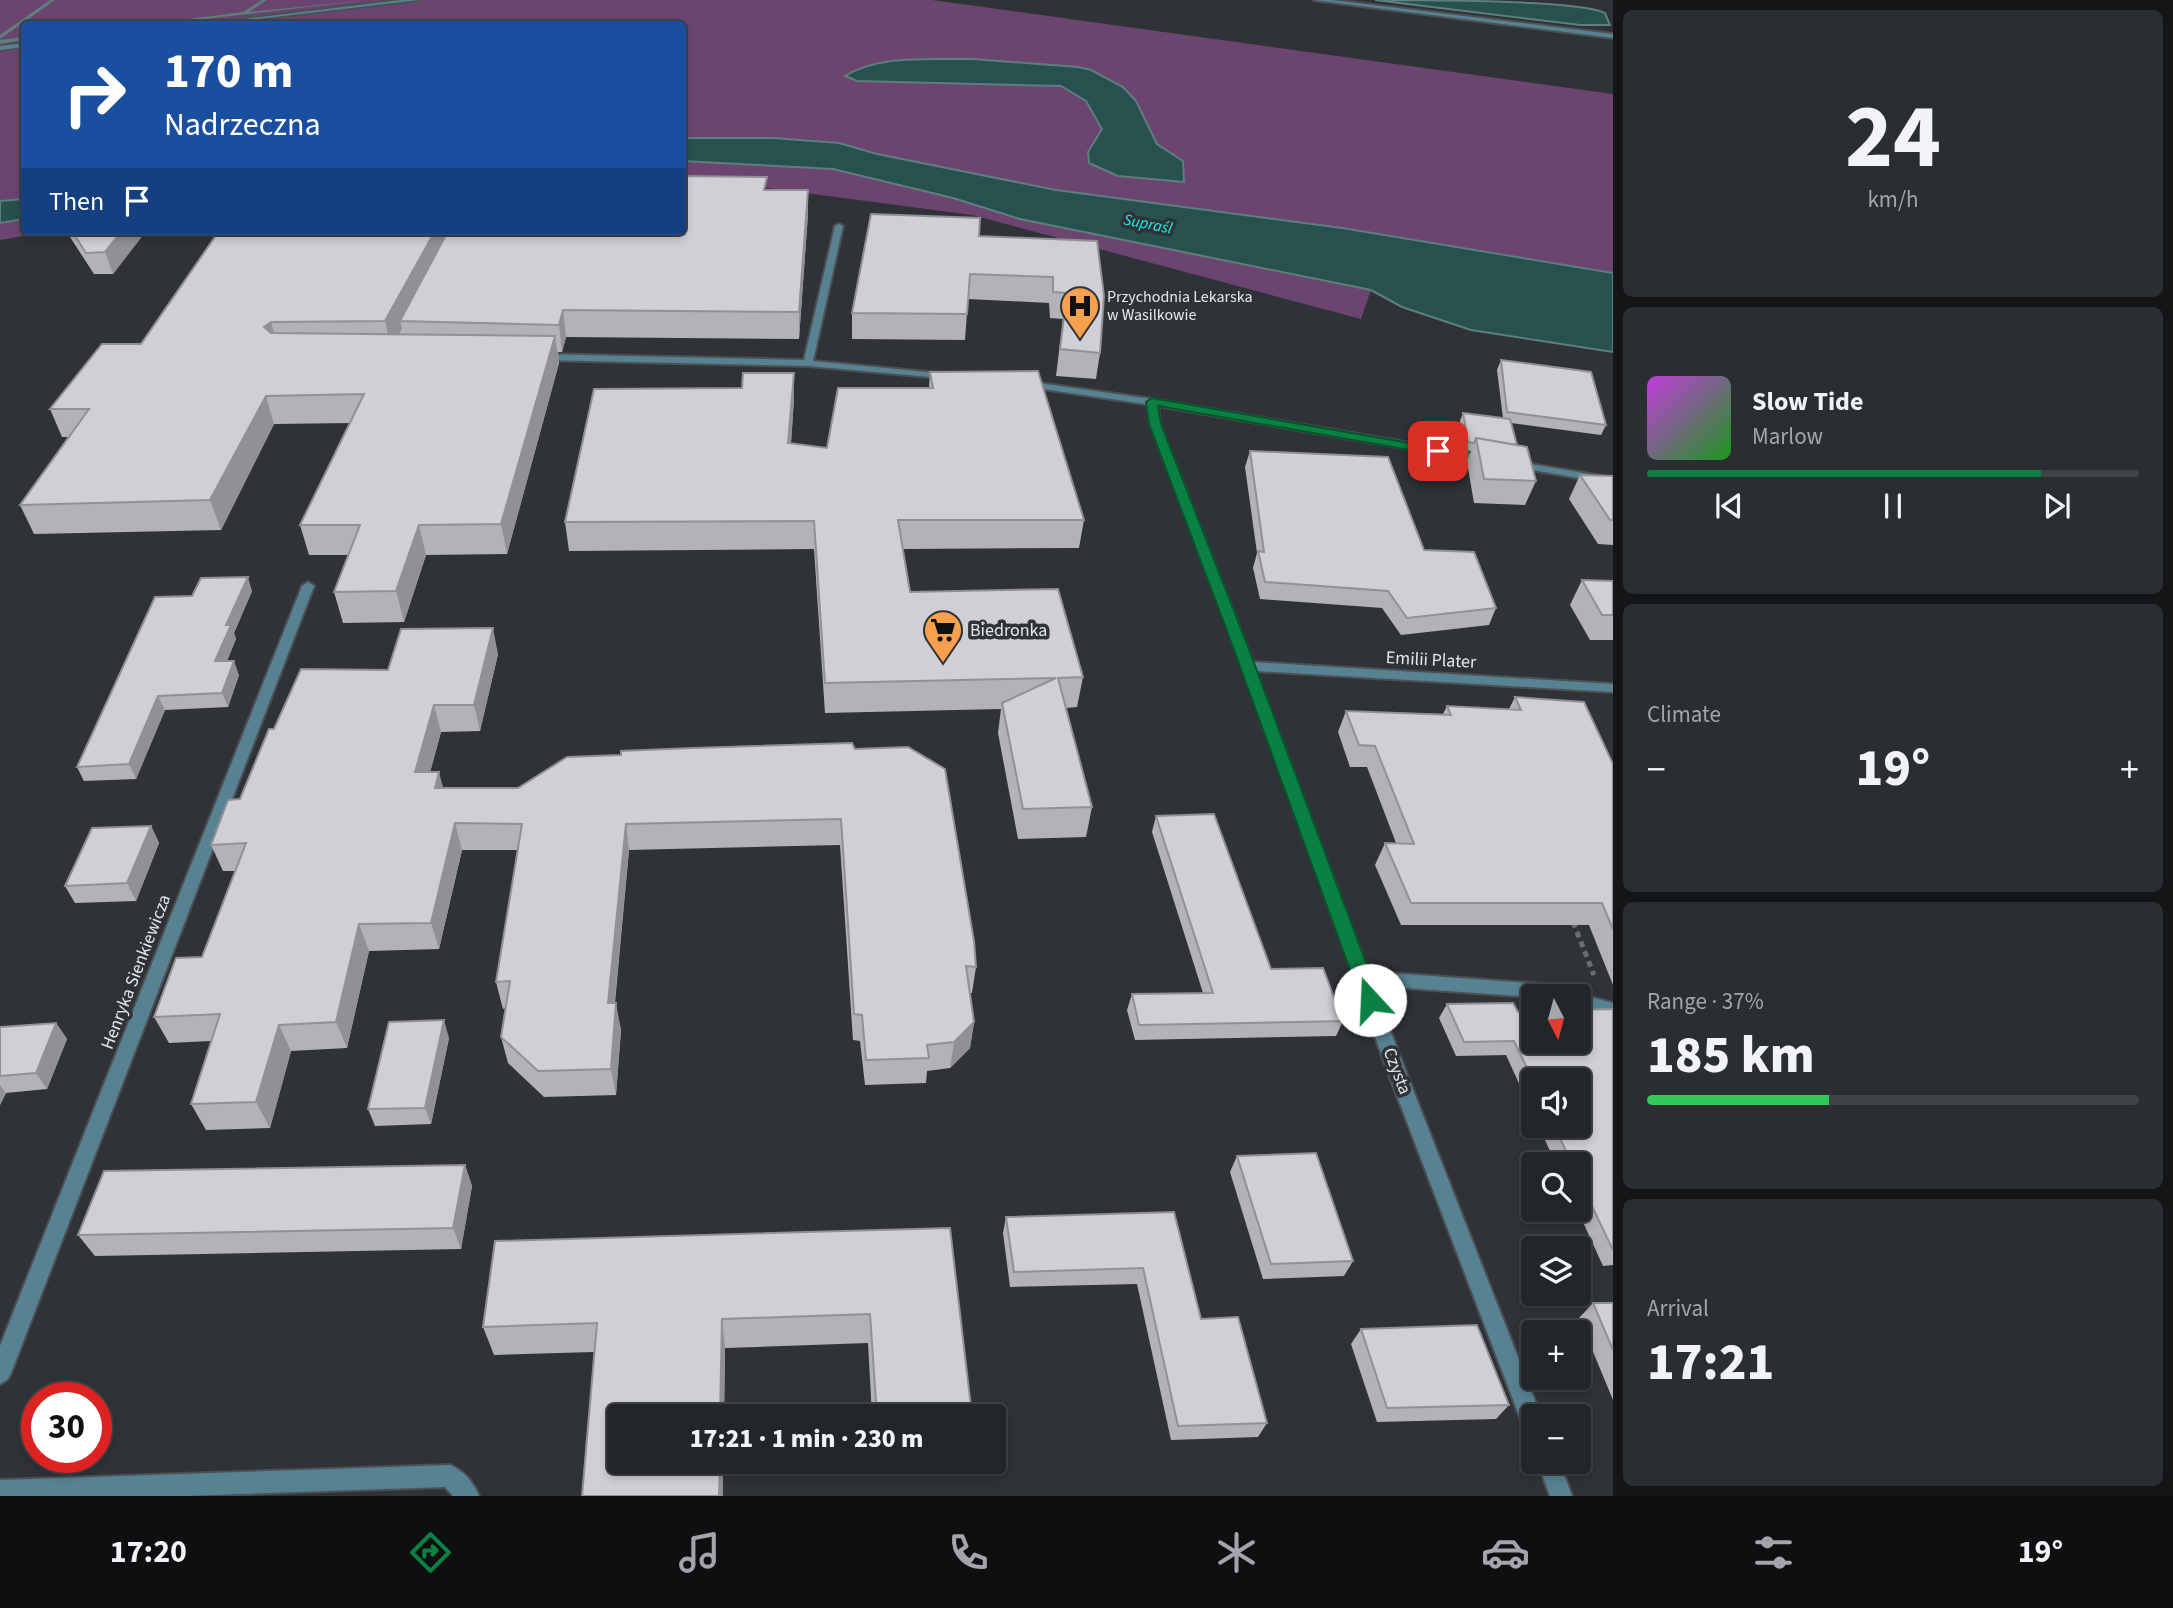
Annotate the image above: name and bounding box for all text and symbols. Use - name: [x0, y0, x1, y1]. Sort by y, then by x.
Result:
- text: 170 m: [164, 37, 293, 107]
- icon: right: [49, 49, 140, 140]
- text: 24: [1845, 73, 1941, 202]
- text: Nadrzeczna: [164, 102, 321, 148]
- icon: arrive: [118, 182, 156, 220]
- text: Then: [49, 183, 104, 220]
- text: km/h: [1867, 183, 1919, 216]
- water label: Supraśl: [1122, 208, 1174, 240]
- hospital icon: Przychodnia Lekarska w Wasilkowie: [1059, 285, 1101, 340]
- place label: Przychodnia Lekarska w Wasilkowie: [1107, 286, 1253, 326]
- text: Slow Tide: [1752, 383, 1863, 420]
- text: Marlow: [1752, 420, 1823, 453]
- pin: [1408, 421, 1468, 481]
- icon: arrive: [1419, 432, 1457, 470]
- icon: previous: [1710, 487, 1748, 525]
- icon: pause: [1874, 487, 1912, 525]
- icon: next: [2038, 487, 2076, 525]
- supermarket icon: Biedronka: [922, 609, 964, 664]
- place label: Biedronka: [970, 618, 1047, 643]
- street label: Emilii Plater: [1385, 645, 1478, 675]
- text: Climate: [1647, 698, 1721, 731]
- text: 19°: [1856, 732, 1930, 806]
- text: −: [1647, 743, 1666, 797]
- text: +: [2120, 743, 2139, 797]
- street label: Henryka Sienkiewicza: [95, 891, 177, 1053]
- position arrow: [1333, 963, 1407, 1037]
- north arrow: [1521, 984, 1591, 1054]
- map controls: [1521, 984, 1591, 1474]
- text: Range · 37%: [1647, 985, 1764, 1018]
- text: 185 km: [1647, 1019, 1815, 1093]
- street label: Czysta: [1377, 1044, 1417, 1098]
- button: sound: [1521, 1068, 1591, 1138]
- button: search: [1521, 1152, 1591, 1222]
- button: layers: [1521, 1236, 1591, 1306]
- text: Arrival: [1647, 1292, 1709, 1325]
- button: +: [1521, 1320, 1591, 1390]
- text: 17:21: [1647, 1326, 1774, 1400]
- speed limit sign: 30: [21, 1382, 112, 1473]
- button: −: [1521, 1404, 1591, 1474]
- text: 17:21 · 1 min · 230 m: [690, 1420, 923, 1457]
- icon: directions: [406, 1528, 455, 1577]
- icon: music: [675, 1528, 724, 1577]
- icon: phone: [944, 1528, 993, 1577]
- icon: climate: [1212, 1528, 1261, 1577]
- icon: car: [1481, 1528, 1530, 1577]
- icon: filters: [1749, 1528, 1798, 1577]
- text: 17:20: [110, 1529, 187, 1575]
- text: 19°: [2018, 1529, 2063, 1575]

